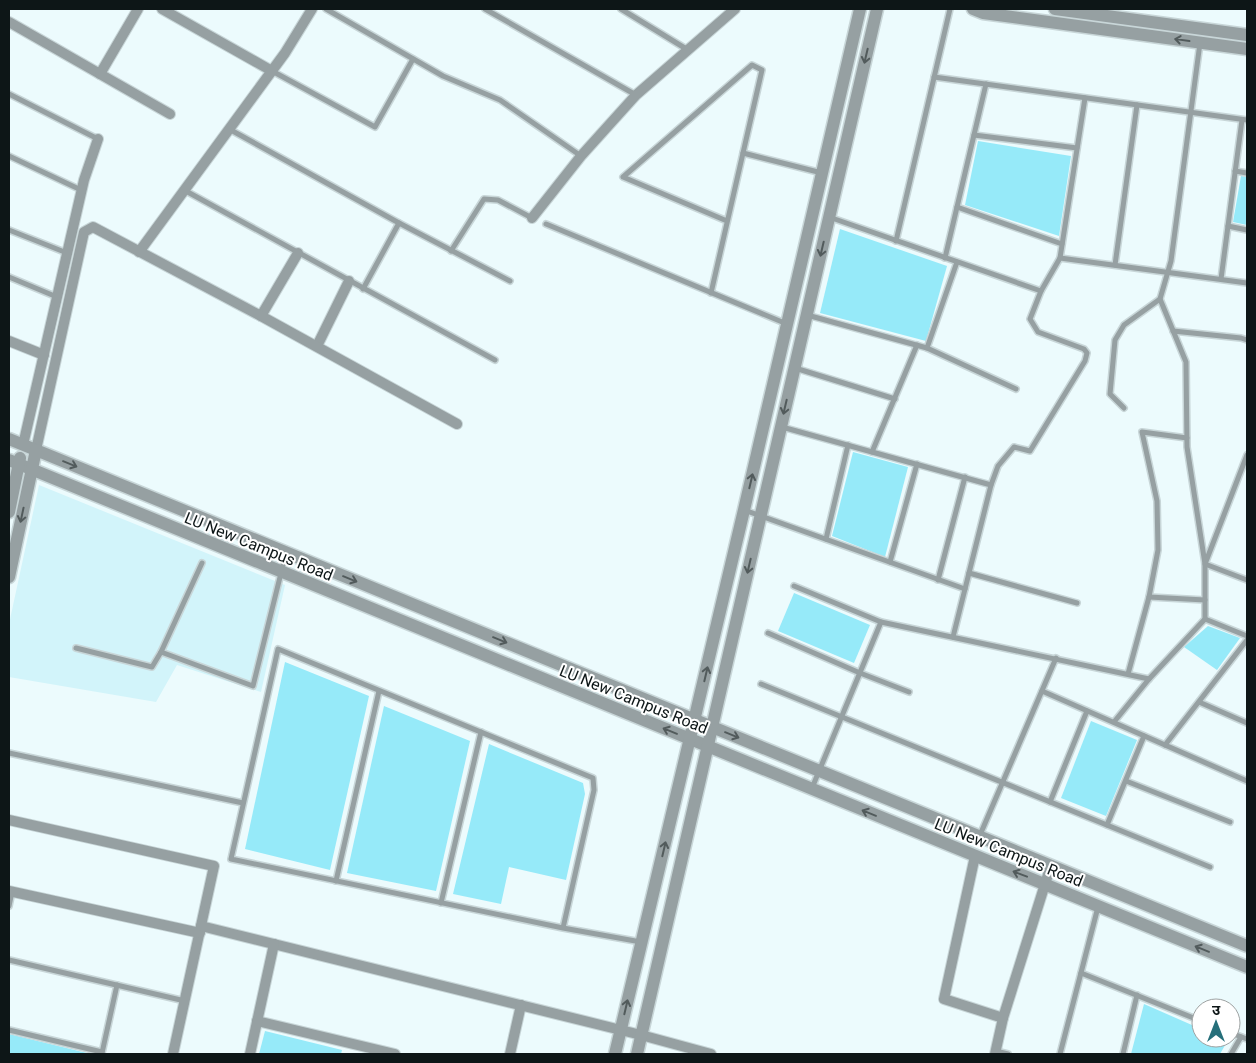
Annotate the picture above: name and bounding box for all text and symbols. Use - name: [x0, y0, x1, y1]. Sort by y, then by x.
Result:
- one-way arrow: [1174, 35, 1190, 45]
- one-way arrow: [861, 48, 870, 64]
- one-way arrow: [817, 240, 826, 256]
- one-way arrow: [780, 399, 790, 415]
- one-way arrow: [62, 460, 77, 469]
- one-way arrow: [747, 474, 756, 490]
- one-way arrow: [17, 506, 26, 522]
- street label: LU New Campus Road: [182, 508, 336, 585]
- one-way arrow: [744, 557, 753, 573]
- one-way arrow: [342, 574, 357, 584]
- one-way arrow: [492, 636, 507, 646]
- street label: LU New Campus Road: [557, 661, 711, 738]
- one-way arrow: [702, 666, 711, 682]
- one-way arrow: [663, 726, 678, 736]
- one-way arrow: [724, 731, 739, 740]
- one-way arrow: [862, 808, 877, 817]
- street label: LU New Campus Road: [932, 814, 1086, 891]
- one-way arrow: [660, 841, 669, 857]
- one-way arrow: [1012, 868, 1027, 877]
- one-way arrow: [1195, 944, 1210, 953]
- north arrow: [1191, 998, 1241, 1048]
- one-way arrow: [622, 999, 631, 1015]
- text: उ: [1212, 1002, 1221, 1018]

